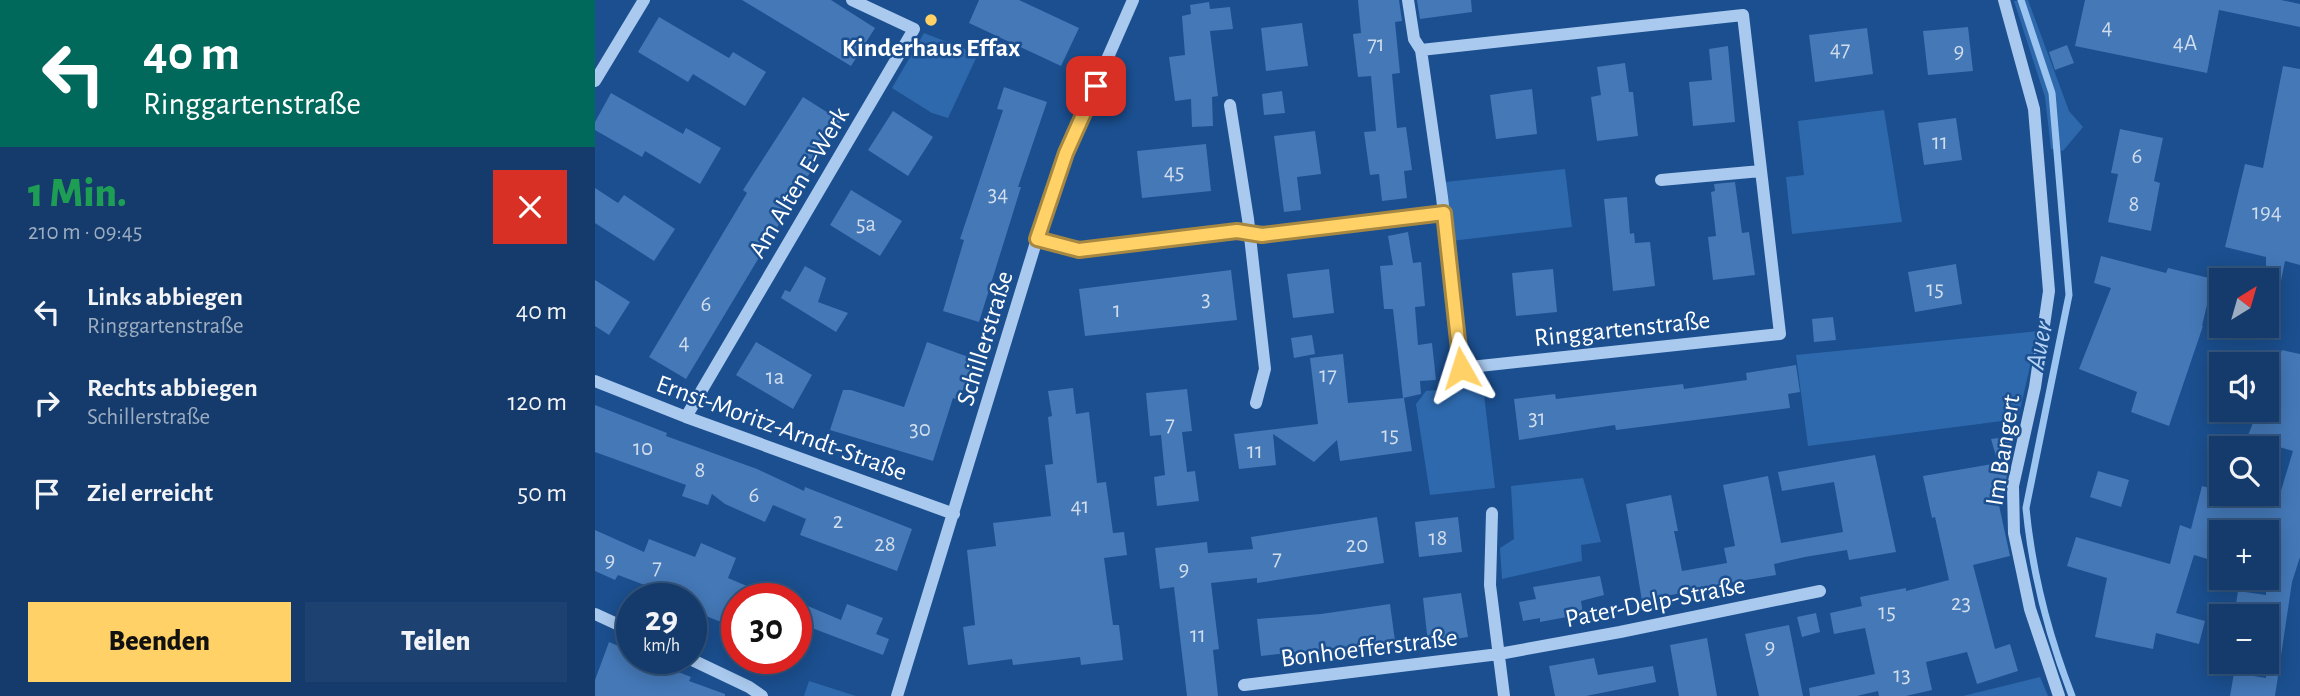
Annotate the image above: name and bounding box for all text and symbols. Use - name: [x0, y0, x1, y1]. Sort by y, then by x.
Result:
- marker: Kinderhaus Effax: [923, 12, 939, 28]
- house number: 4: [2101, 16, 2113, 39]
- icon: left: [28, 28, 119, 119]
- text: 40 m: [143, 30, 240, 79]
- house number: 4A: [2173, 32, 2197, 55]
- house number: 71: [1367, 33, 1385, 56]
- place label: Kinderhaus Effax: [842, 35, 1020, 61]
- house number: 47: [1830, 38, 1850, 61]
- house number: 9: [1954, 40, 1964, 63]
- pin: [1066, 56, 1126, 116]
- icon: arrive: [1077, 67, 1115, 105]
- text: Ringgartenstraße: [143, 88, 361, 120]
- street label: Am Alten E-Werk: [744, 102, 854, 262]
- house number: 11: [1932, 131, 1948, 154]
- house number: 6: [2132, 145, 2142, 168]
- house number: 45: [1164, 161, 1184, 184]
- button: close: [493, 170, 567, 244]
- text: 1 Min.: [28, 172, 127, 214]
- house number: 34: [988, 183, 1008, 206]
- house number: 8: [2129, 193, 2139, 216]
- house number: 194: [2252, 201, 2282, 224]
- house number: 5a: [856, 213, 876, 236]
- text: 210 m · 09:45: [28, 221, 142, 244]
- street label: Schillerstraße: [952, 268, 1018, 409]
- north arrow: [2209, 268, 2279, 338]
- map controls: [2209, 268, 2279, 674]
- house number: 15: [1926, 278, 1944, 301]
- text: Links abbiegen: [87, 284, 243, 310]
- house number: 3: [1201, 288, 1211, 311]
- icon: left: [28, 293, 66, 331]
- house number: 6: [701, 293, 711, 316]
- text: 40 m: [516, 298, 567, 324]
- house number: 1: [1113, 299, 1121, 322]
- street label: Ringgartenstraße: [1533, 307, 1712, 351]
- text: Ringgartenstraße: [87, 315, 244, 338]
- water label: Auer: [2021, 318, 2058, 372]
- house number: 4: [678, 331, 690, 354]
- position arrow: [1424, 331, 1498, 405]
- button: sound: [2209, 352, 2279, 422]
- house number: 17: [1319, 364, 1337, 387]
- house number: 1a: [766, 366, 784, 389]
- street label: Ernst-Moritz-Arndt-Straße: [653, 370, 911, 485]
- text: Rechts abbiegen: [87, 375, 258, 401]
- icon: right: [28, 384, 66, 422]
- text: 120 m: [507, 389, 567, 415]
- street label: Im Bangert: [1981, 393, 2025, 508]
- text: Schillerstraße: [87, 406, 210, 429]
- house number: 31: [1528, 407, 1546, 430]
- house number: 7: [1165, 413, 1175, 436]
- house number: 30: [909, 418, 931, 441]
- house number: 15: [1381, 424, 1399, 447]
- button: search: [2209, 436, 2279, 506]
- house number: 10: [633, 437, 653, 460]
- house number: 11: [1247, 440, 1263, 463]
- house number: 8: [695, 459, 705, 482]
- icon: arrive: [28, 475, 66, 513]
- text: Ziel erreicht: [87, 480, 213, 506]
- text: 50 m: [517, 480, 567, 506]
- house number: 6: [749, 484, 759, 507]
- house number: 41: [1071, 495, 1089, 518]
- house number: 2: [833, 510, 843, 533]
- button: +: [2209, 520, 2279, 590]
- house number: 18: [1429, 527, 1447, 550]
- house number: 28: [874, 533, 896, 556]
- house number: 20: [1346, 534, 1368, 557]
- house number: 7: [1272, 547, 1282, 570]
- house number: 9: [605, 549, 615, 572]
- house number: 7: [652, 556, 662, 579]
- house number: 9: [1179, 558, 1189, 581]
- street label: Pater-Delp-Straße: [1563, 572, 1747, 632]
- speed limit sign: 30: [721, 583, 812, 674]
- house number: 23: [1951, 592, 1971, 615]
- house number: 15: [1878, 601, 1896, 624]
- button: Beenden: [28, 602, 291, 682]
- button: Teilen: [305, 602, 567, 682]
- text: 29: [645, 602, 678, 637]
- button: −: [2209, 604, 2279, 674]
- house number: 11: [1190, 624, 1206, 647]
- street label: Bonhoefferstraße: [1279, 624, 1459, 672]
- house number: 9: [1765, 636, 1775, 659]
- text: km/h: [643, 637, 680, 655]
- house number: 13: [1893, 664, 1911, 687]

